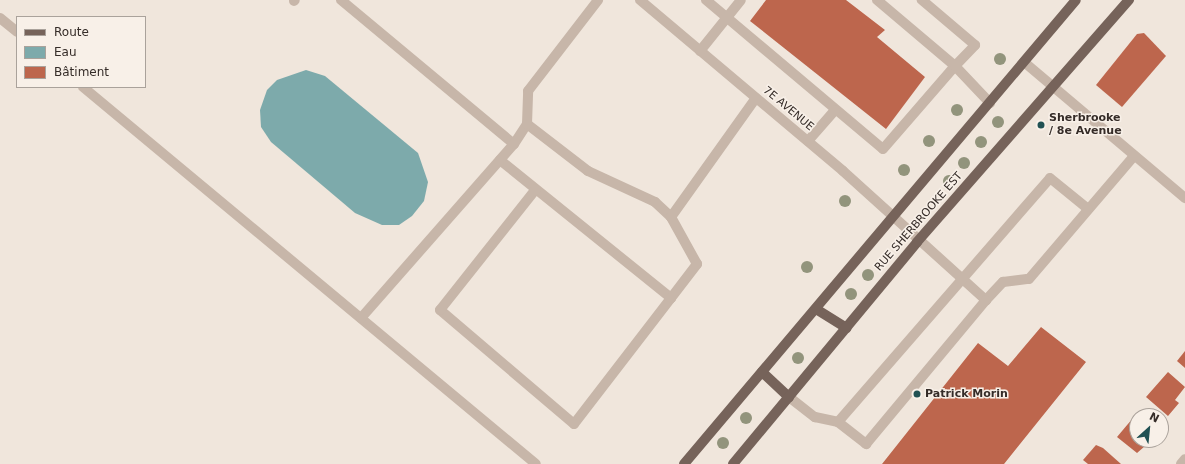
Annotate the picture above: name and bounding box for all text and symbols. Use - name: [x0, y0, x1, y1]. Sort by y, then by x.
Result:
- legend: [16, 16, 146, 88]
- text: Route: [54, 25, 89, 39]
- text: Eau: [54, 45, 77, 59]
- text: Bâtiment: [54, 65, 109, 79]
- street label: 7E AVENUE: [760, 84, 816, 134]
- place label: Sherbrooke / 8e Avenue: [1049, 112, 1122, 138]
- marker: Sherbrooke / 8e Avenue: [1036, 120, 1046, 130]
- street label: RUE SHERBROOKE EST: [872, 170, 966, 274]
- place label: Patrick Morin: [925, 387, 1008, 401]
- marker: Patrick Morin: [912, 389, 922, 399]
- north arrow: [1129, 408, 1169, 448]
- text: N: [1147, 410, 1161, 426]

